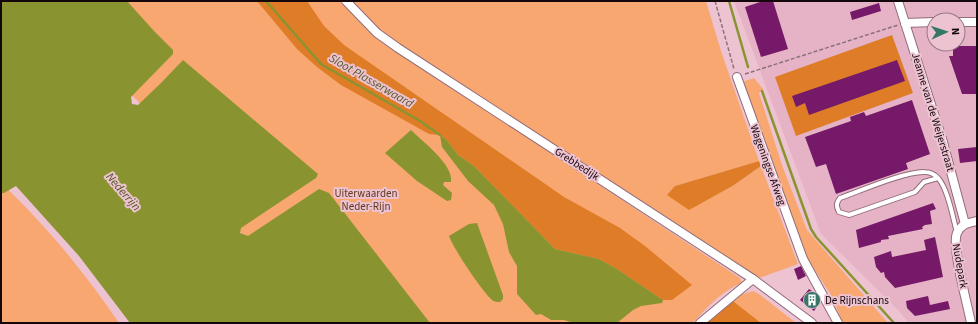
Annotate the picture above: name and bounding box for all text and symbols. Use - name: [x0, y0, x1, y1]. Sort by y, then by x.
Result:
- north arrow: [926, 12, 966, 52]
- text: N: [948, 27, 963, 36]
- water label: Sloot Plasserwaard: [326, 50, 417, 112]
- street label: Jeanne van de Weijerstraat: [908, 51, 958, 173]
- street label: Wageningse Afweg: [746, 122, 790, 208]
- street label: Grebbedijk: [552, 144, 603, 184]
- water label: Nederrijn: [102, 169, 144, 215]
- park label: Uiterwaarden Neder-Rijn: [334, 186, 398, 214]
- street label: Nudepark: [949, 242, 971, 290]
- building icon: De Rijnschans: [802, 290, 822, 310]
- place label: De Rijnschans: [825, 293, 889, 308]

